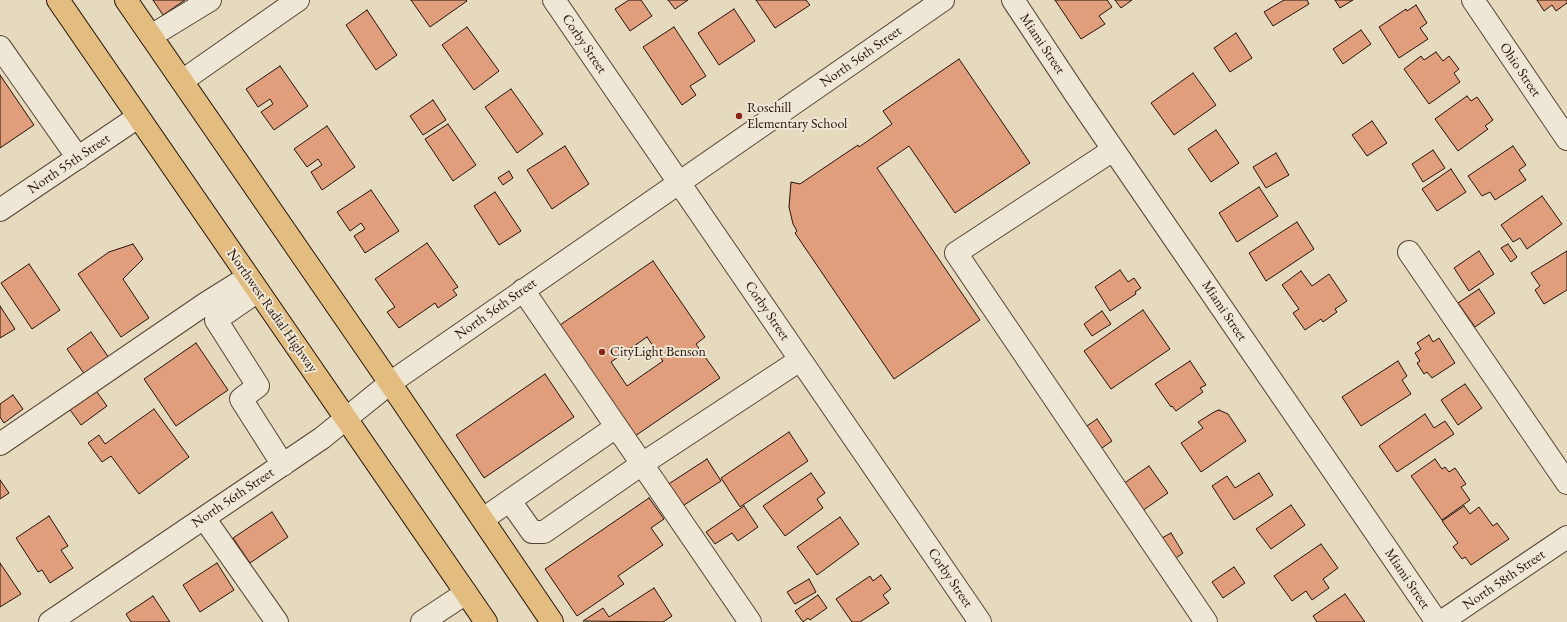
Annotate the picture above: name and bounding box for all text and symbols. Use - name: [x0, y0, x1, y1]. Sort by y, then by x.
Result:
- street label: Miami Street: [1016, 10, 1068, 78]
- street label: Corby Street: [558, 11, 610, 77]
- street label: North 56th Street: [817, 23, 905, 91]
- street label: Ohio Street: [1496, 40, 1544, 100]
- place label: Rosehill Elementary School: [747, 100, 847, 132]
- marker: Rosehill Elementary School: [734, 111, 744, 121]
- street label: North 55th Street: [25, 130, 113, 198]
- street label: Northwest Radial Highway: [223, 246, 321, 376]
- street label: North 56th Street: [452, 275, 540, 343]
- street label: Miami Street: [1198, 277, 1250, 345]
- street label: Corby Street: [741, 278, 793, 344]
- place label: CityLight Benson: [610, 344, 706, 360]
- marker: CityLight Benson: [597, 347, 607, 357]
- street label: North 56th Street: [189, 464, 277, 532]
- street label: Corby Street: [924, 545, 976, 611]
- street label: Miami Street: [1381, 545, 1433, 613]
- street label: North 58th Street: [1460, 546, 1548, 614]

